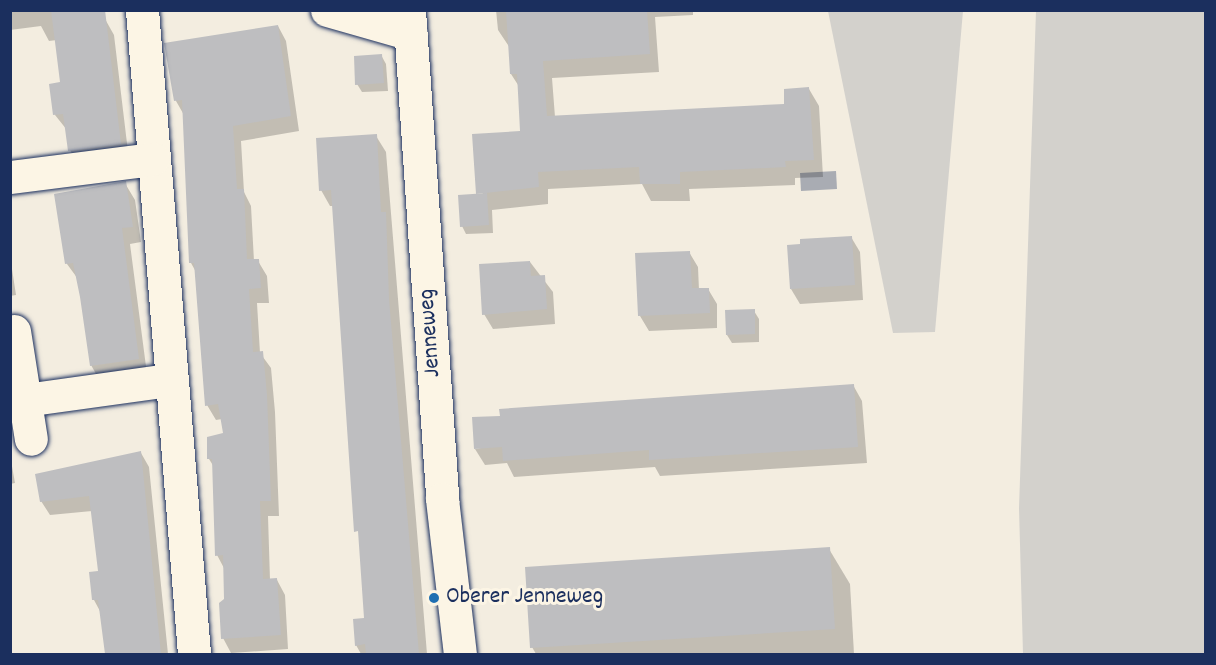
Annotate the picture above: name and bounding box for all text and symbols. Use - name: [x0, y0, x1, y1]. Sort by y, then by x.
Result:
- street label: Jenneweg: [414, 288, 448, 378]
- place label: Oberer Jenneweg: [446, 584, 603, 612]
- marker: Oberer Jenneweg: [427, 591, 441, 605]

